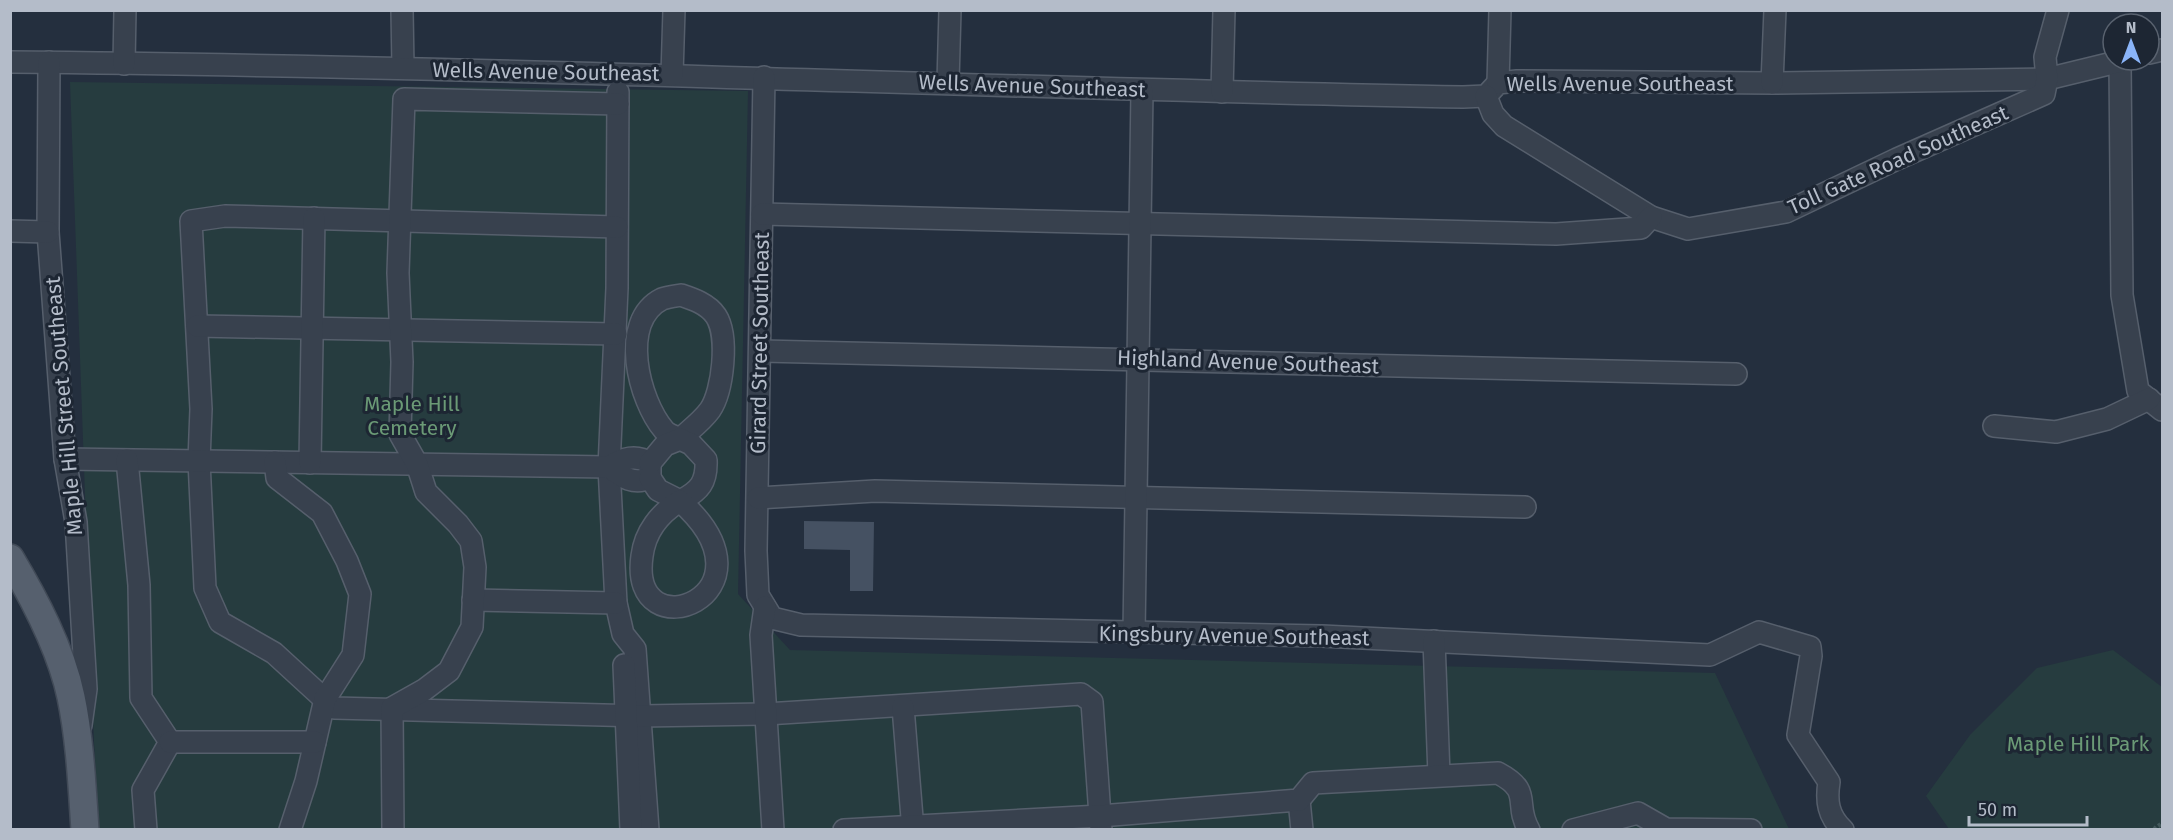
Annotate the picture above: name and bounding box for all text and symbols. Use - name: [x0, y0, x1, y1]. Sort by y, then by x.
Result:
- north arrow: [2101, 12, 2161, 72]
- text: N: [2126, 18, 2136, 37]
- street label: Wells Avenue Southeast: [432, 57, 660, 87]
- street label: Wells Avenue Southeast: [918, 69, 1146, 103]
- street label: Wells Avenue Southeast: [1506, 71, 1734, 97]
- street label: Toll Gate Road Southeast: [1784, 99, 2013, 220]
- street label: Girard Street Southeast: [745, 231, 775, 454]
- street label: Maple Hill Street Southeast: [40, 275, 88, 536]
- street label: Highland Avenue Southeast: [1117, 344, 1380, 380]
- park label: Maple Hill Cemetery: [364, 391, 460, 441]
- street label: Kingsbury Avenue Southeast: [1098, 621, 1370, 651]
- park label: Maple Hill Park: [2007, 731, 2150, 757]
- scale bar: [1969, 789, 2088, 827]
- text: 50 m: [1978, 799, 2017, 821]

